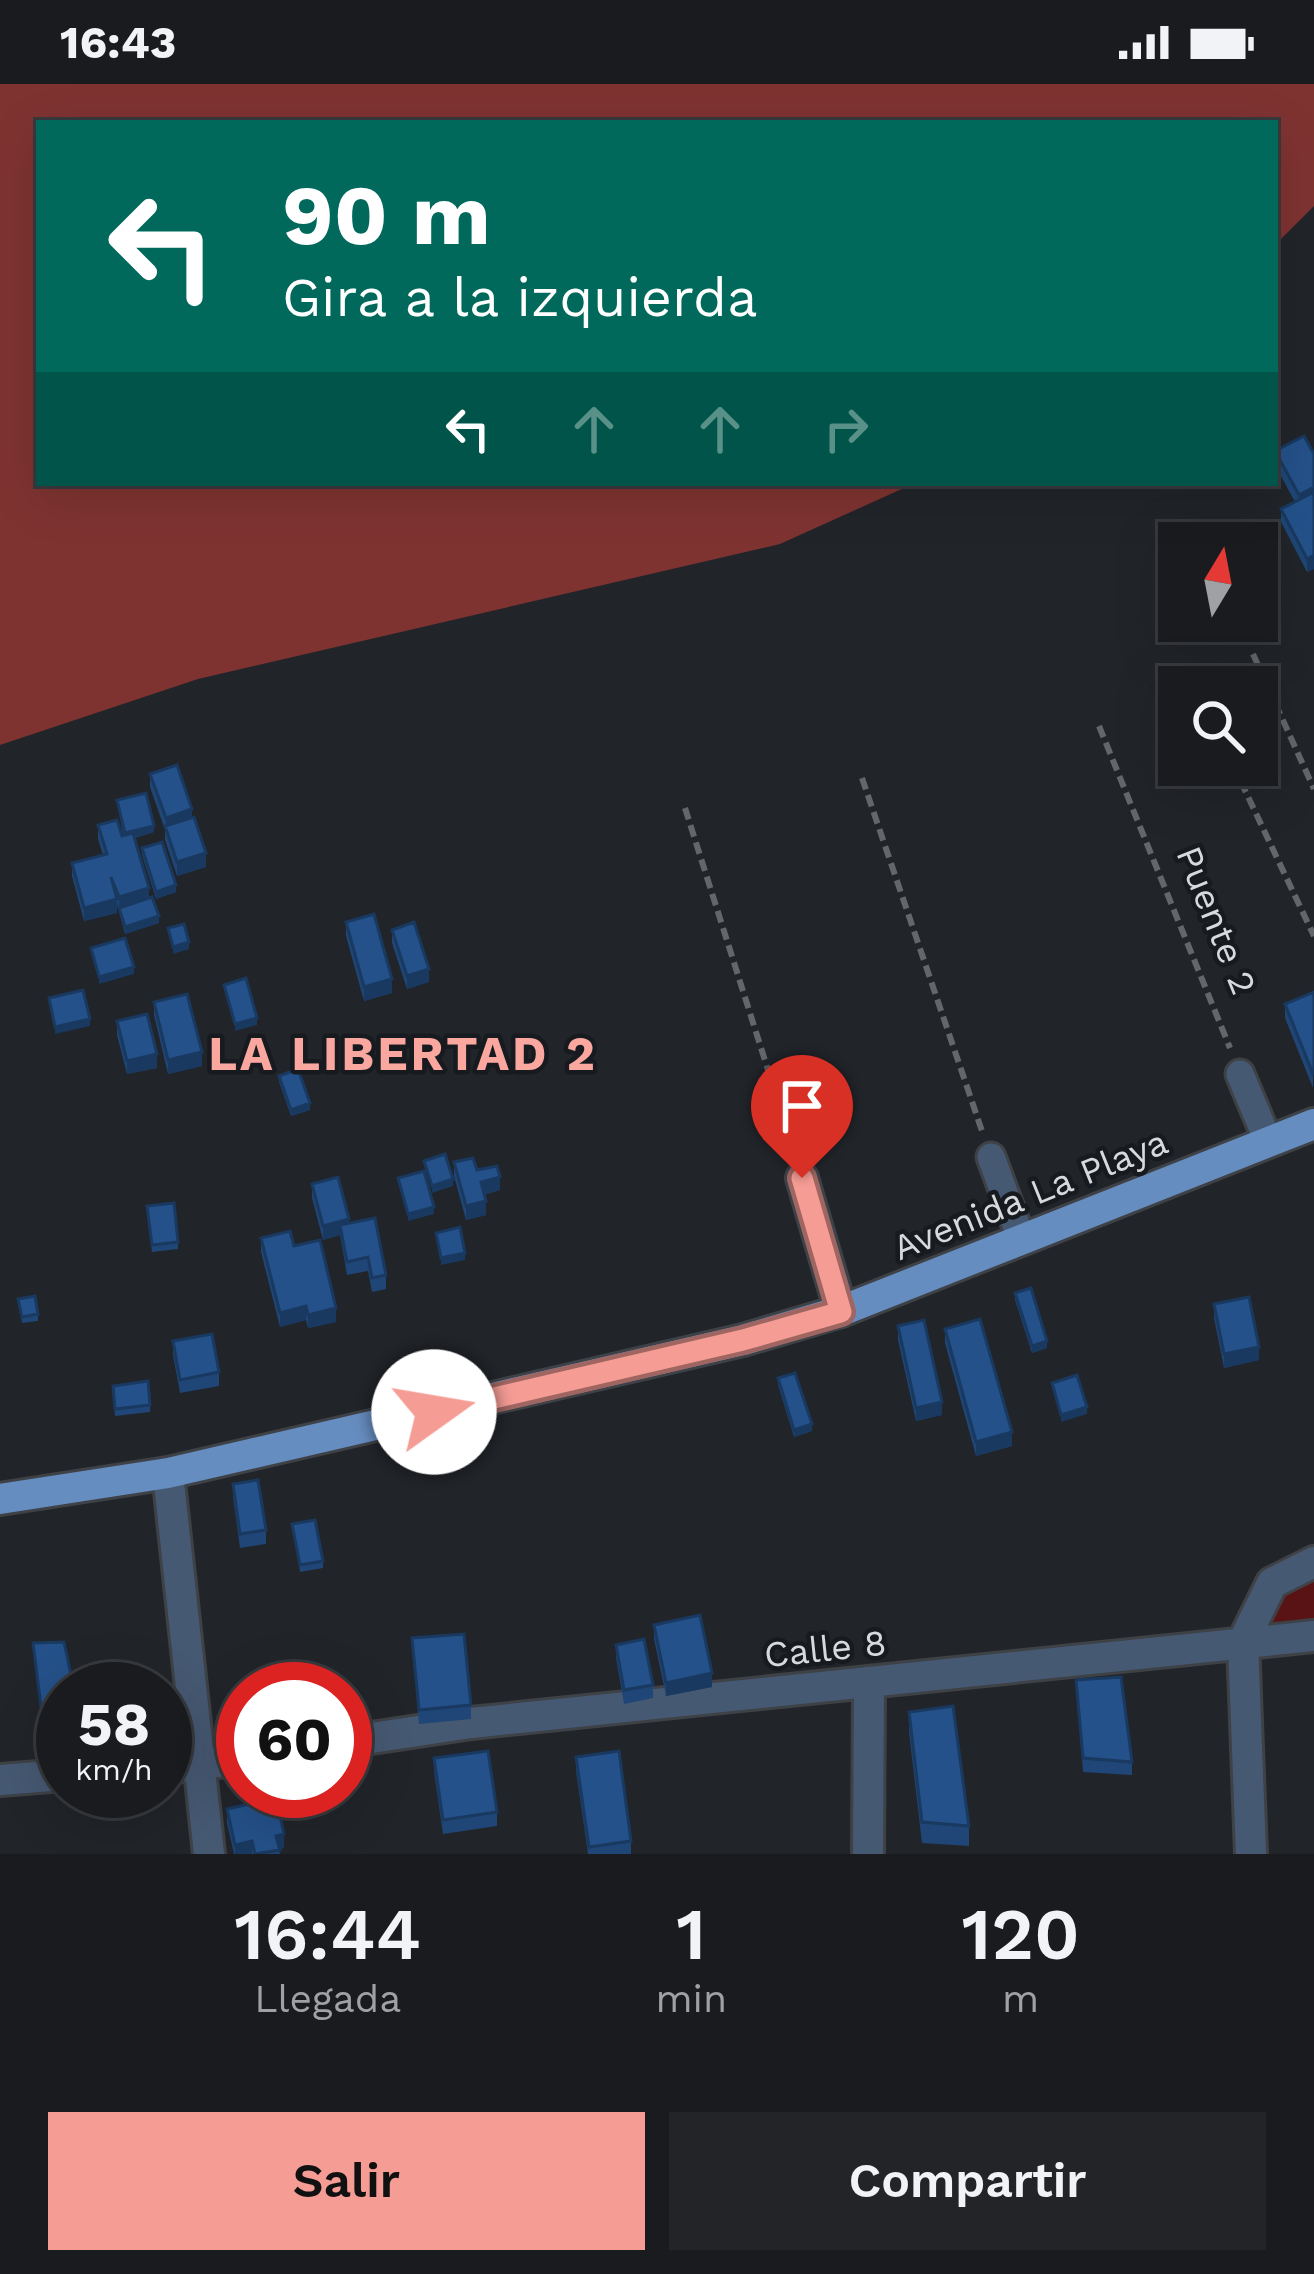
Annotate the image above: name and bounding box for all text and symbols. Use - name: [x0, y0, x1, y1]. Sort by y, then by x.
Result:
- text: 16:43: [60, 16, 176, 69]
- text: 90 m: [282, 166, 491, 264]
- icon: left: [84, 168, 240, 324]
- text: Gira a la izquierda: [282, 266, 758, 329]
- icon: left: [435, 396, 501, 462]
- icon: ahead: [561, 396, 627, 462]
- icon: ahead: [687, 396, 753, 462]
- icon: right: [813, 396, 879, 462]
- north arrow: [1158, 522, 1278, 642]
- map controls: [1158, 522, 1278, 786]
- button: search: [1158, 666, 1278, 786]
- street label: Puente 2: [1167, 840, 1265, 1001]
- district label: LA LIBERTAD 2: [208, 1025, 598, 1082]
- pin: [751, 1055, 853, 1178]
- icon: arrive: [769, 1073, 835, 1139]
- street label: Avenida La Playa: [887, 1121, 1174, 1269]
- position arrow: [371, 1349, 497, 1475]
- street label: Calle 8: [762, 1622, 888, 1676]
- speed limit sign: 60: [216, 1662, 372, 1818]
- text: 58: [78, 1689, 150, 1760]
- text: km/h: [75, 1752, 153, 1787]
- text: 16:44: [234, 1892, 421, 1976]
- text: 1: [676, 1892, 706, 1976]
- text: 120: [961, 1892, 1080, 1976]
- text: Llegada: [254, 1976, 401, 2021]
- text: min: [655, 1976, 727, 2021]
- text: m: [1002, 1976, 1039, 2021]
- button: Salir: [48, 2112, 645, 2250]
- button: Compartir: [669, 2112, 1266, 2250]

